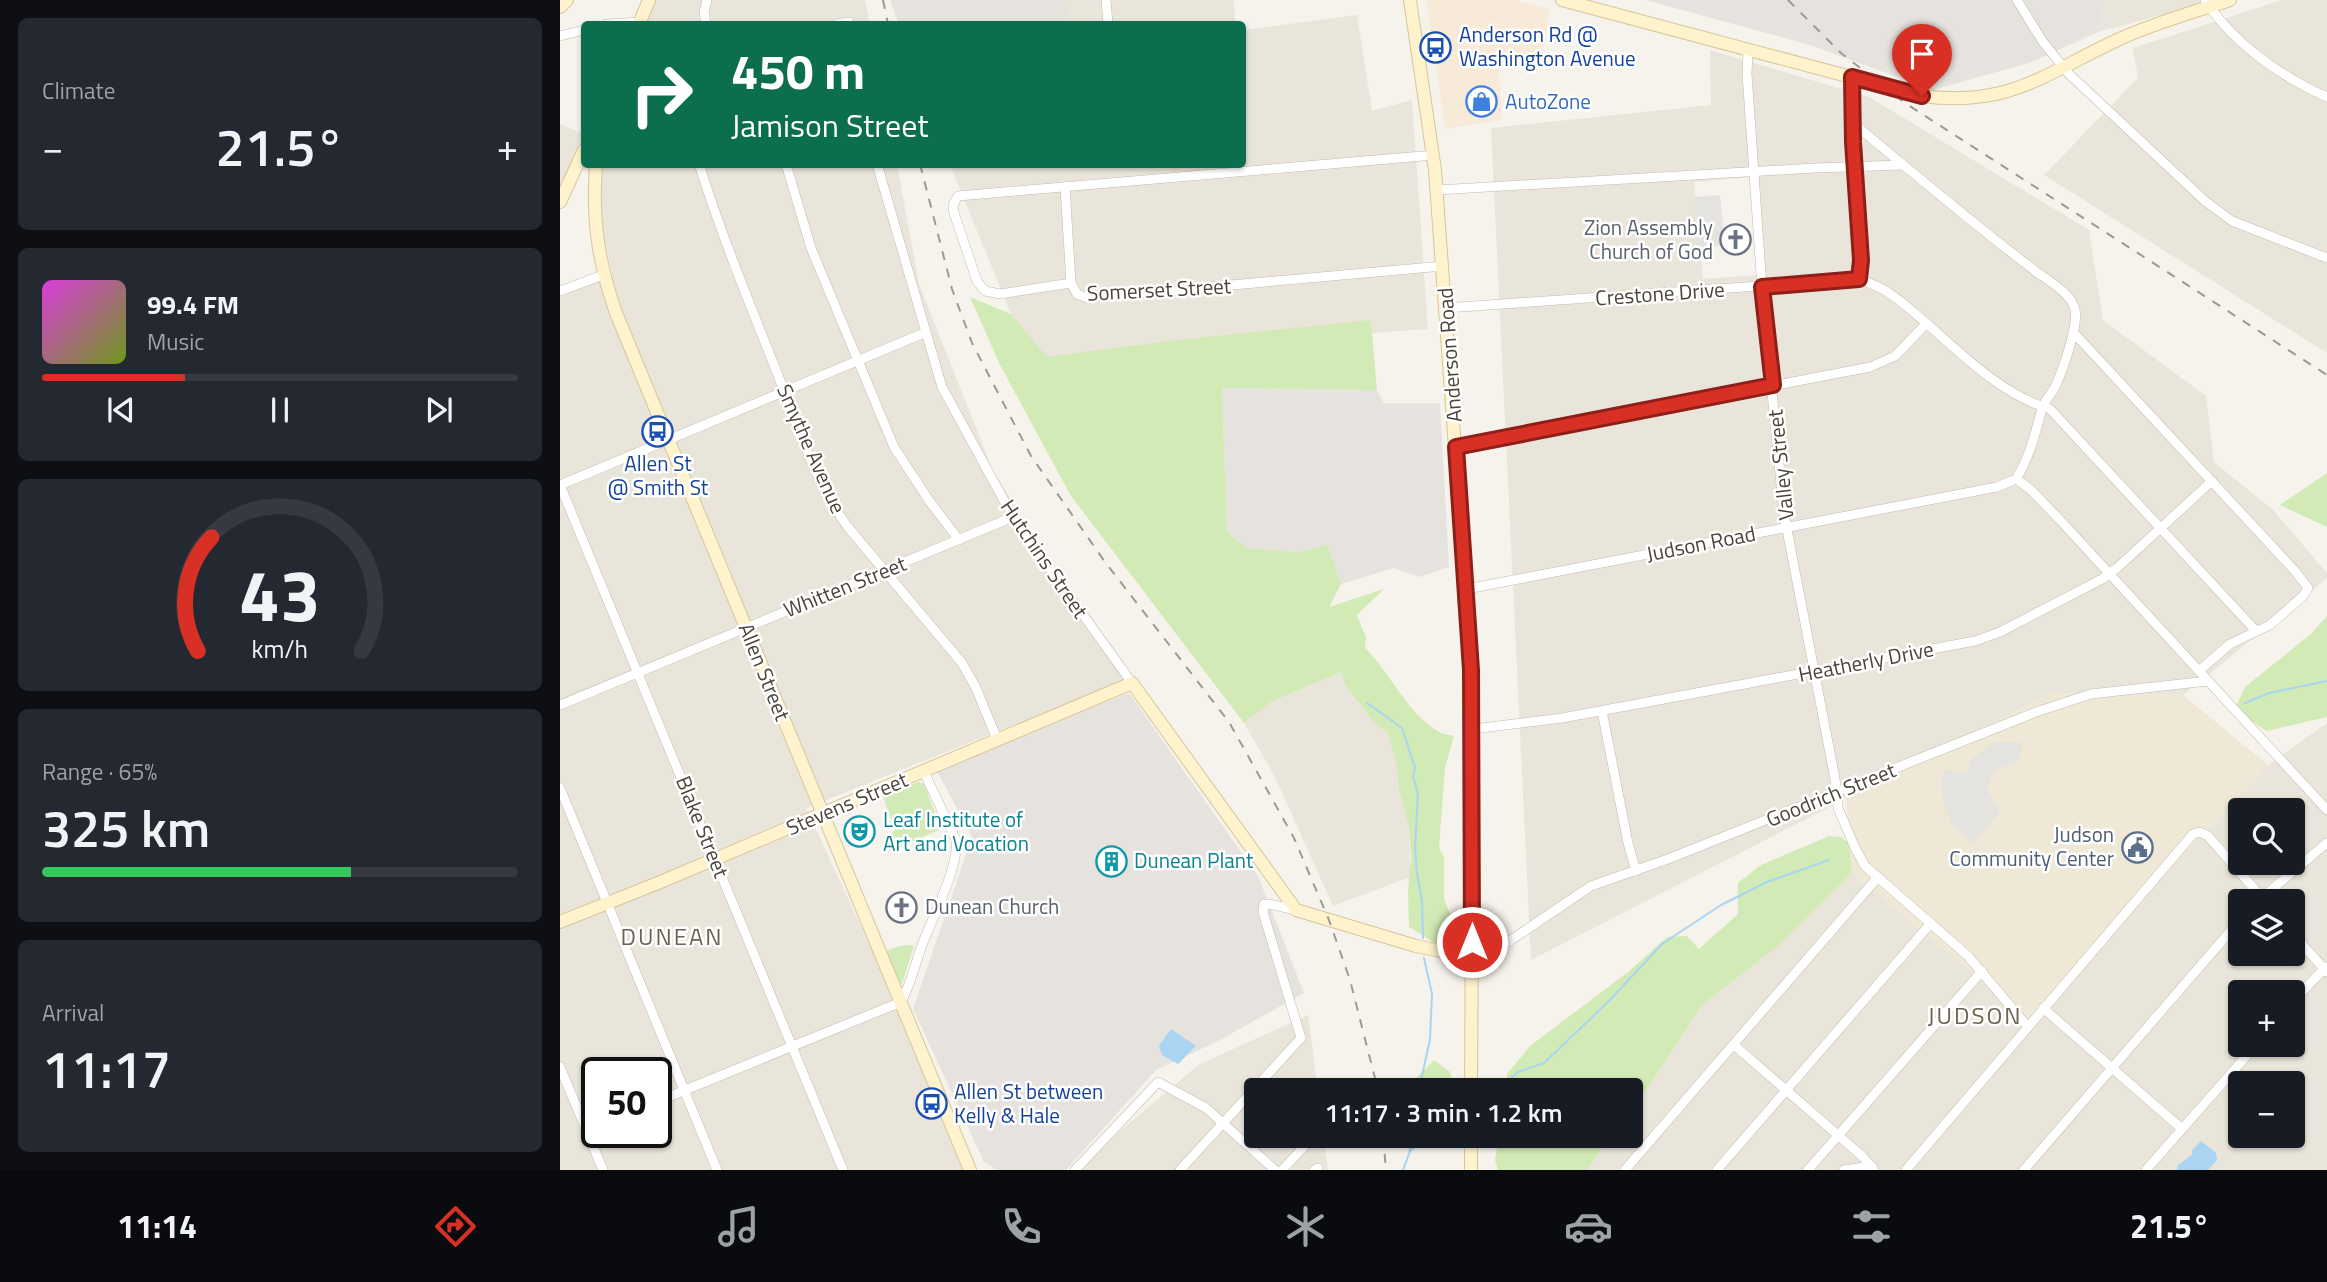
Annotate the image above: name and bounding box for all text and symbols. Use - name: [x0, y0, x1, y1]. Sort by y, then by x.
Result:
- place label: Anderson Rd @ Washington Avenue: [1459, 18, 1636, 74]
- pin: [1892, 24, 1952, 96]
- bus stop icon: Anderson Rd @ Washington Avenue: [1419, 30, 1453, 64]
- text: 450 m: [731, 33, 865, 108]
- icon: arrive: [1903, 35, 1941, 73]
- icon: right: [616, 49, 707, 140]
- text: Climate: [42, 73, 115, 108]
- shop icon: AutoZone: [1465, 85, 1499, 119]
- place label: AutoZone: [1505, 85, 1591, 117]
- text: Jamison Street: [731, 101, 929, 149]
- text: 21.5°: [216, 107, 344, 186]
- text: −: [42, 118, 63, 176]
- text: +: [497, 118, 518, 176]
- place label: Zion Assembly Church of God: [1584, 211, 1713, 267]
- church icon: Zion Assembly Church of God: [1719, 223, 1753, 257]
- street label: Somerset Street: [1086, 269, 1232, 309]
- street label: Crestone Drive: [1594, 273, 1726, 313]
- text: 99.4 FM: [147, 285, 239, 324]
- street label: Anderson Road: [1428, 287, 1470, 424]
- text: Music: [147, 324, 204, 359]
- street label: Smythe Avenue: [769, 379, 855, 518]
- icon: previous: [102, 391, 140, 429]
- icon: pause: [261, 391, 299, 429]
- icon: next: [420, 391, 458, 429]
- street label: Valley Street: [1758, 408, 1802, 522]
- bus stop icon: Allen St @ Smith St: [641, 415, 675, 449]
- place label: Allen St @ Smith St: [608, 447, 709, 503]
- street label: Hutchins Street: [993, 492, 1097, 625]
- street label: Judson Road: [1643, 517, 1758, 569]
- text: 43: [239, 539, 321, 649]
- street label: Whitten Street: [778, 547, 911, 625]
- street label: Allen Street: [731, 618, 799, 726]
- text: km/h: [252, 630, 308, 668]
- street label: Heatherly Drive: [1795, 632, 1936, 690]
- street label: Goodrich Street: [1761, 753, 1901, 835]
- text: Range · 65%: [42, 754, 157, 789]
- street label: Stevens Street: [781, 763, 913, 843]
- street label: Blake Street: [668, 771, 738, 883]
- text: 325 km: [42, 788, 210, 867]
- map controls: [2228, 798, 2305, 1148]
- button: search: [2228, 798, 2305, 875]
- place label: Leaf Institute of Art and Vocation: [883, 803, 1029, 859]
- theatre icon: Leaf Institute of Art and Vocation: [843, 815, 877, 849]
- place label: Judson Community Center: [1949, 818, 2114, 874]
- public building icon: Judson Community Center: [2120, 830, 2154, 864]
- building icon: Dunean Plant: [1094, 844, 1128, 878]
- place label: Dunean Plant: [1134, 844, 1254, 876]
- button: layers: [2228, 889, 2305, 966]
- church icon: Dunean Church: [885, 890, 919, 924]
- place label: Dunean Church: [925, 890, 1059, 922]
- position arrow: [1435, 905, 1509, 979]
- district label: DUNEAN: [621, 918, 723, 954]
- button: +: [2228, 980, 2305, 1057]
- text: Arrival: [42, 995, 104, 1030]
- district label: JUDSON: [1928, 997, 2022, 1033]
- text: 11:17: [42, 1029, 171, 1108]
- speed limit sign: 50: [581, 1057, 672, 1148]
- button: −: [2228, 1071, 2305, 1148]
- place label: Allen St between Kelly & Hale: [954, 1075, 1103, 1131]
- bus stop icon: Allen St between Kelly & Hale: [914, 1087, 948, 1121]
- text: 11:17 · 3 min · 1.2 km: [1324, 1093, 1563, 1132]
- text: 11:14: [117, 1202, 197, 1250]
- icon: directions: [431, 1202, 480, 1251]
- icon: music: [714, 1202, 763, 1251]
- icon: phone: [997, 1202, 1046, 1251]
- icon: climate: [1281, 1202, 1330, 1251]
- icon: car: [1564, 1202, 1613, 1251]
- icon: filters: [1847, 1202, 1896, 1251]
- text: 21.5°: [2130, 1202, 2210, 1250]

